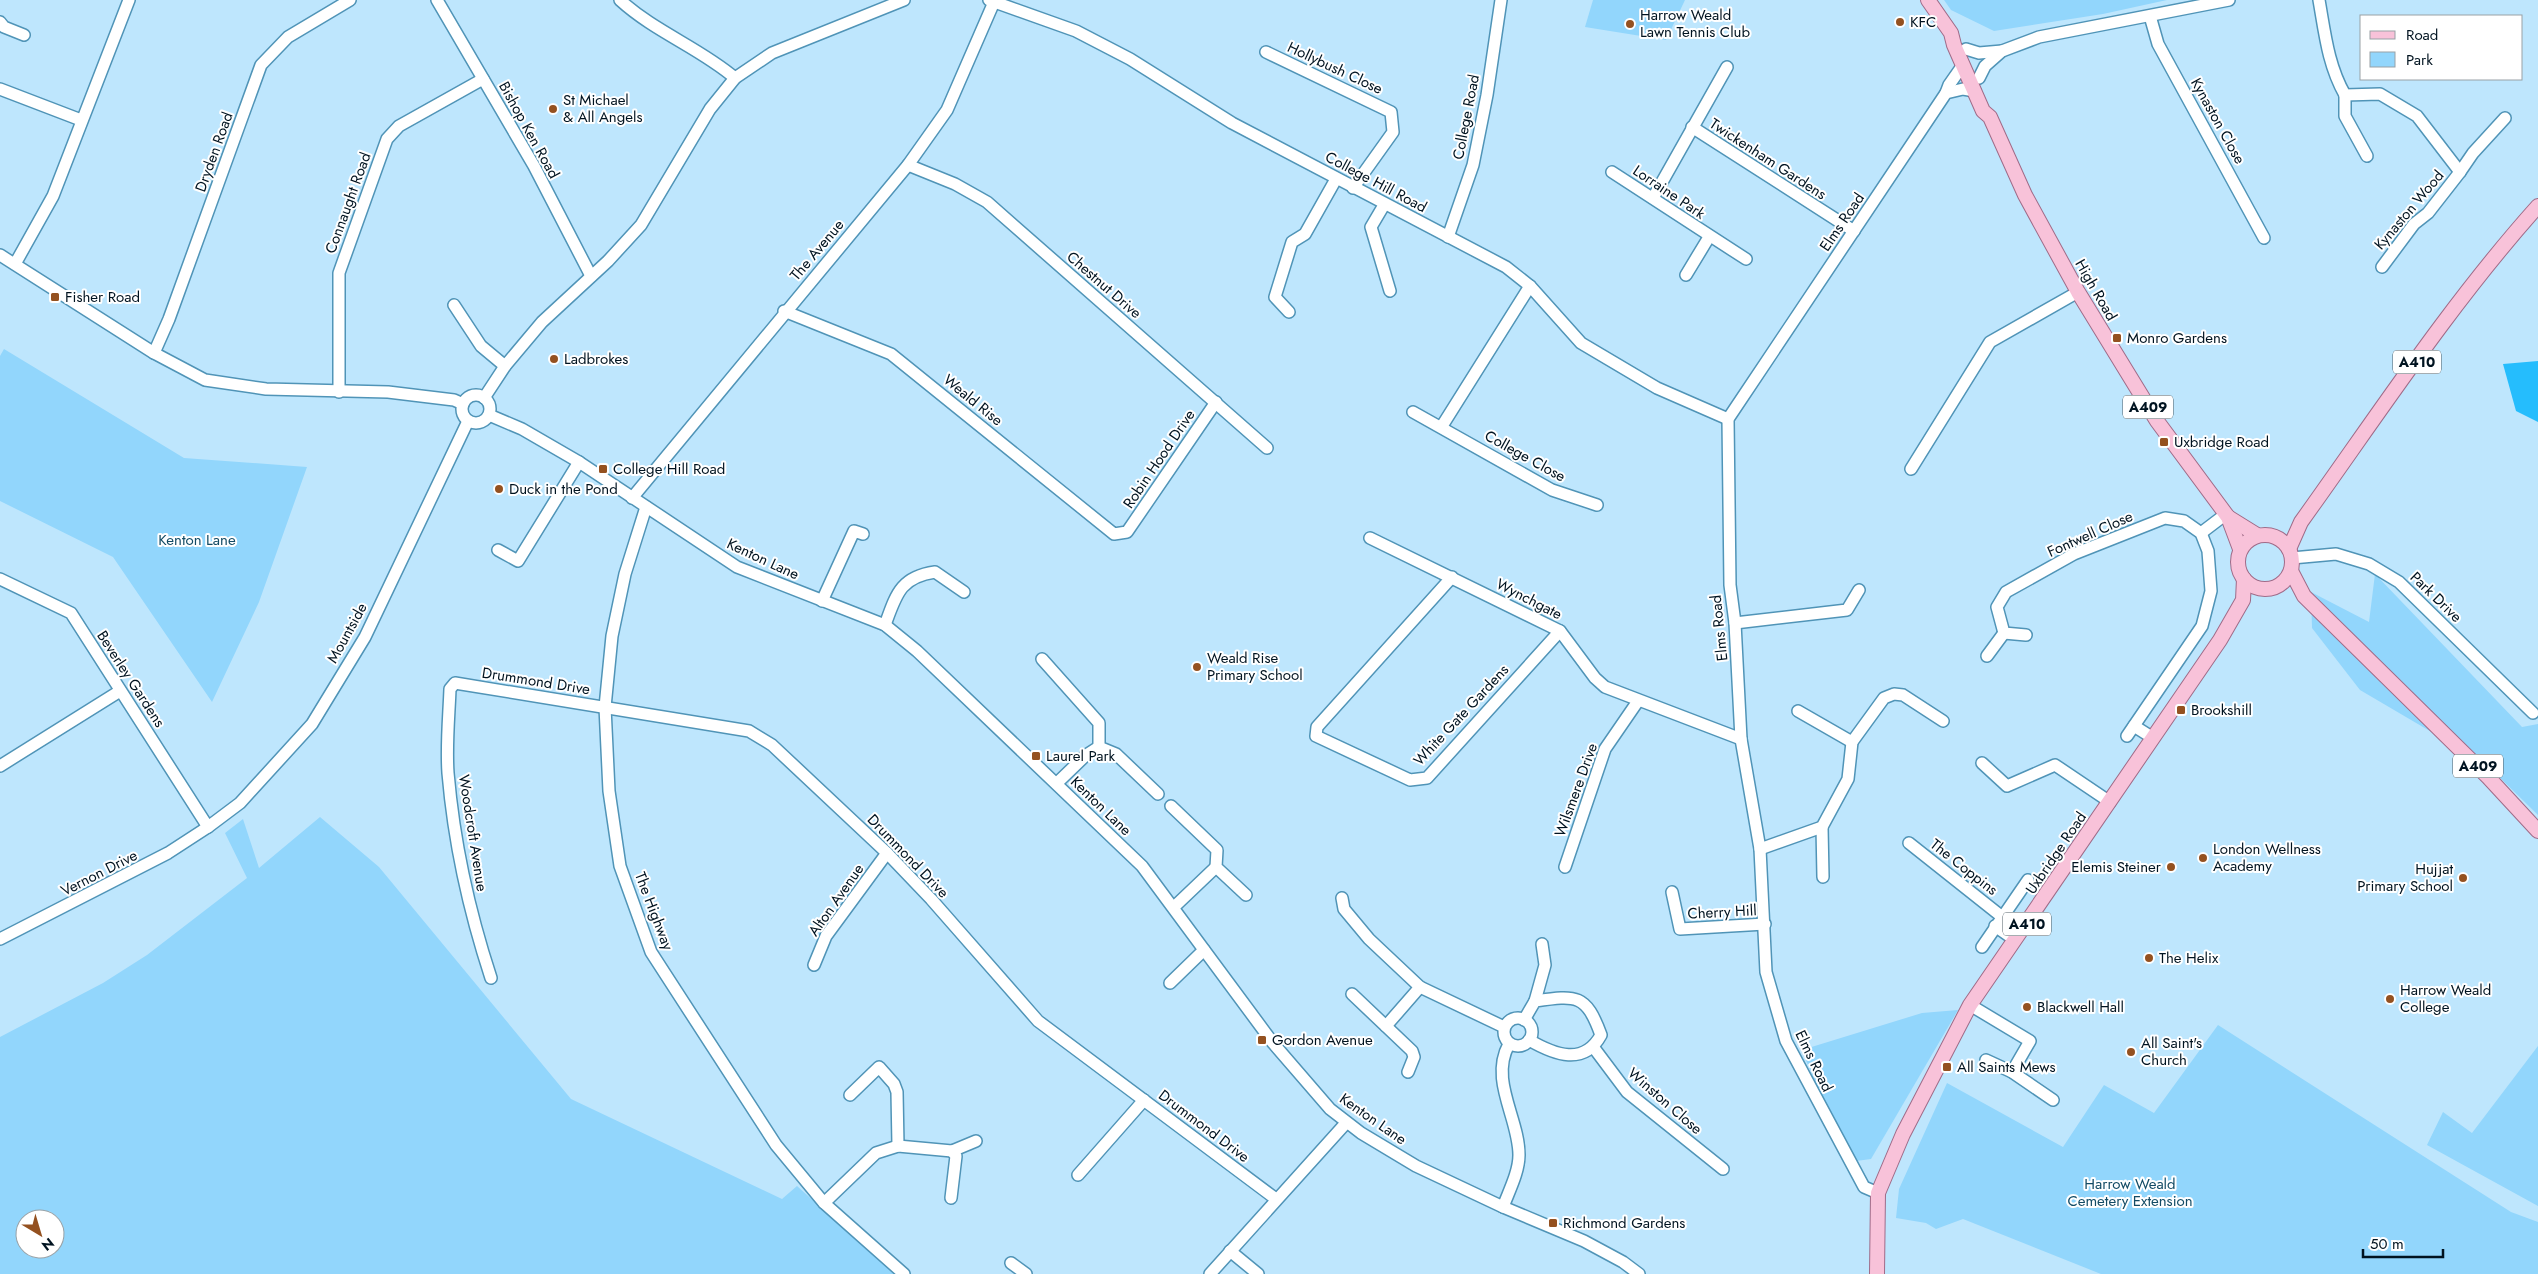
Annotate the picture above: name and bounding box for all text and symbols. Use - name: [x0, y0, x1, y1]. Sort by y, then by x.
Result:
- place label: Harrow Weald Lawn Tennis Club: [1640, 4, 1750, 43]
- place label: KFC: [1910, 11, 1936, 33]
- legend: [2360, 15, 2523, 80]
- marker: KFC: [1894, 16, 1906, 28]
- marker: Harrow Weald Lawn Tennis Club: [1624, 18, 1636, 30]
- text: Road: [2406, 24, 2438, 46]
- street label: Hollybush Close: [1284, 36, 1387, 100]
- text: Park: [2406, 49, 2433, 71]
- street label: College Road: [1447, 73, 1485, 161]
- street label: Kynaston Close: [2185, 74, 2251, 168]
- street label: Bishop Ken Road: [493, 77, 565, 183]
- place label: St Michael & All Angels: [563, 89, 642, 128]
- marker: St Michael & All Angels: [547, 103, 559, 115]
- street label: Dryden Road: [189, 109, 239, 195]
- street label: Twickenham Gardens: [1705, 113, 1831, 205]
- street label: College Hill Road: [1321, 146, 1431, 218]
- street label: Connaught Road: [320, 149, 376, 257]
- street label: Lorraine Park: [1628, 160, 1710, 225]
- street label: Kynaston Wood: [2369, 165, 2449, 255]
- street label: Elms Road: [1814, 188, 1870, 256]
- street label: The Avenue: [785, 214, 849, 285]
- street label: Chestnut Drive: [1062, 246, 1146, 324]
- street label: High Road: [2069, 255, 2123, 325]
- place label: Fisher Road: [65, 286, 140, 308]
- marker: Fisher Road: [49, 291, 61, 303]
- place label: Monro Gardens: [2127, 327, 2227, 349]
- marker: Monro Gardens: [2111, 332, 2123, 344]
- place label: Ladbrokes: [564, 348, 628, 370]
- road number: A410: [2393, 351, 2441, 374]
- marker: Ladbrokes: [548, 353, 560, 365]
- street label: Weald Rise: [938, 369, 1008, 431]
- road number: A409: [2123, 396, 2173, 418]
- street label: Robin Hood Drive: [1118, 405, 1200, 513]
- street label: College Close: [1481, 425, 1570, 487]
- place label: Uxbridge Road: [2174, 431, 2269, 453]
- marker: Uxbridge Road: [2158, 436, 2170, 448]
- place label: College Hill Road: [613, 458, 725, 480]
- marker: College Hill Road: [597, 463, 609, 475]
- place label: Duck in the Pond: [509, 478, 618, 500]
- marker: Duck in the Pond: [493, 483, 505, 495]
- street label: Fontwell Close: [2044, 505, 2137, 563]
- park label: Kenton Lane: [158, 529, 236, 551]
- street label: Kenton Lane: [723, 533, 803, 585]
- street label: Park Drive: [2405, 567, 2467, 628]
- street label: Wynchgate: [1492, 573, 1566, 625]
- street label: Elms Road: [1705, 594, 1733, 662]
- street label: Mountside: [321, 599, 373, 667]
- street label: Beverley Gardens: [91, 626, 171, 732]
- place label: Weald Rise Primary School: [1207, 647, 1303, 686]
- street label: White Gate Gardens: [1408, 659, 1514, 771]
- marker: Weald Rise Primary School: [1191, 661, 1203, 673]
- street label: Drummond Drive: [480, 662, 592, 700]
- place label: Brookshill: [2191, 699, 2252, 721]
- marker: Brookshill: [2175, 704, 2187, 716]
- street label: Wilsmere Drive: [1549, 740, 1603, 840]
- place label: Laurel Park: [1046, 745, 1116, 767]
- marker: Laurel Park: [1030, 750, 1042, 762]
- road number: A409: [2453, 754, 2503, 778]
- street label: Kenton Lane: [1066, 771, 1137, 841]
- street label: Woodcroft Avenue: [453, 773, 493, 893]
- street label: Uxbridge Road: [2020, 807, 2092, 899]
- street label: Drummond Drive: [862, 809, 954, 903]
- street label: The Coppins: [1926, 834, 2002, 900]
- place label: London Wellness Academy: [2213, 838, 2321, 877]
- street label: Vernon Drive: [57, 844, 141, 902]
- marker: London Wellness Academy: [2197, 852, 2209, 864]
- place label: Elemis Steiner: [2071, 856, 2162, 878]
- place label: Hujjat Primary School: [2357, 858, 2453, 897]
- street label: Alton Avenue: [803, 859, 869, 941]
- marker: Elemis Steiner: [2165, 861, 2177, 873]
- street label: The Highway: [629, 869, 679, 954]
- marker: Hujjat Primary School: [2457, 872, 2469, 884]
- street label: Cherry Hill: [1687, 899, 1757, 925]
- road number: A410: [2003, 912, 2051, 936]
- place label: The Helix: [2159, 947, 2219, 969]
- marker: The Helix: [2143, 952, 2155, 964]
- place label: Harrow Weald College: [2400, 979, 2491, 1018]
- marker: Harrow Weald College: [2384, 993, 2396, 1005]
- place label: Blackwell Hall: [2037, 996, 2124, 1018]
- marker: Blackwell Hall: [2021, 1001, 2033, 1013]
- street label: Elms Road: [1790, 1026, 1838, 1096]
- place label: Gordon Avenue: [1272, 1029, 1373, 1051]
- place label: All Saint's Church: [2141, 1032, 2202, 1071]
- marker: Gordon Avenue: [1256, 1034, 1268, 1046]
- marker: All Saint's Church: [2125, 1046, 2137, 1058]
- place label: All Saints Mews: [1957, 1056, 2056, 1078]
- marker: All Saints Mews: [1941, 1061, 1953, 1073]
- street label: Winston Close: [1623, 1062, 1707, 1140]
- street label: Drummond Drive: [1154, 1084, 1254, 1168]
- street label: Kenton Lane: [1335, 1088, 1411, 1150]
- park label: Harrow Weald Cemetery Extension: [2067, 1173, 2193, 1212]
- north arrow: [15, 1209, 65, 1259]
- place label: Richmond Gardens: [1563, 1212, 1685, 1234]
- marker: Richmond Gardens: [1547, 1217, 1559, 1229]
- scale bar: [2363, 1226, 2443, 1258]
- text: N: [37, 1233, 59, 1256]
- text: 50 m: [2370, 1233, 2404, 1255]

